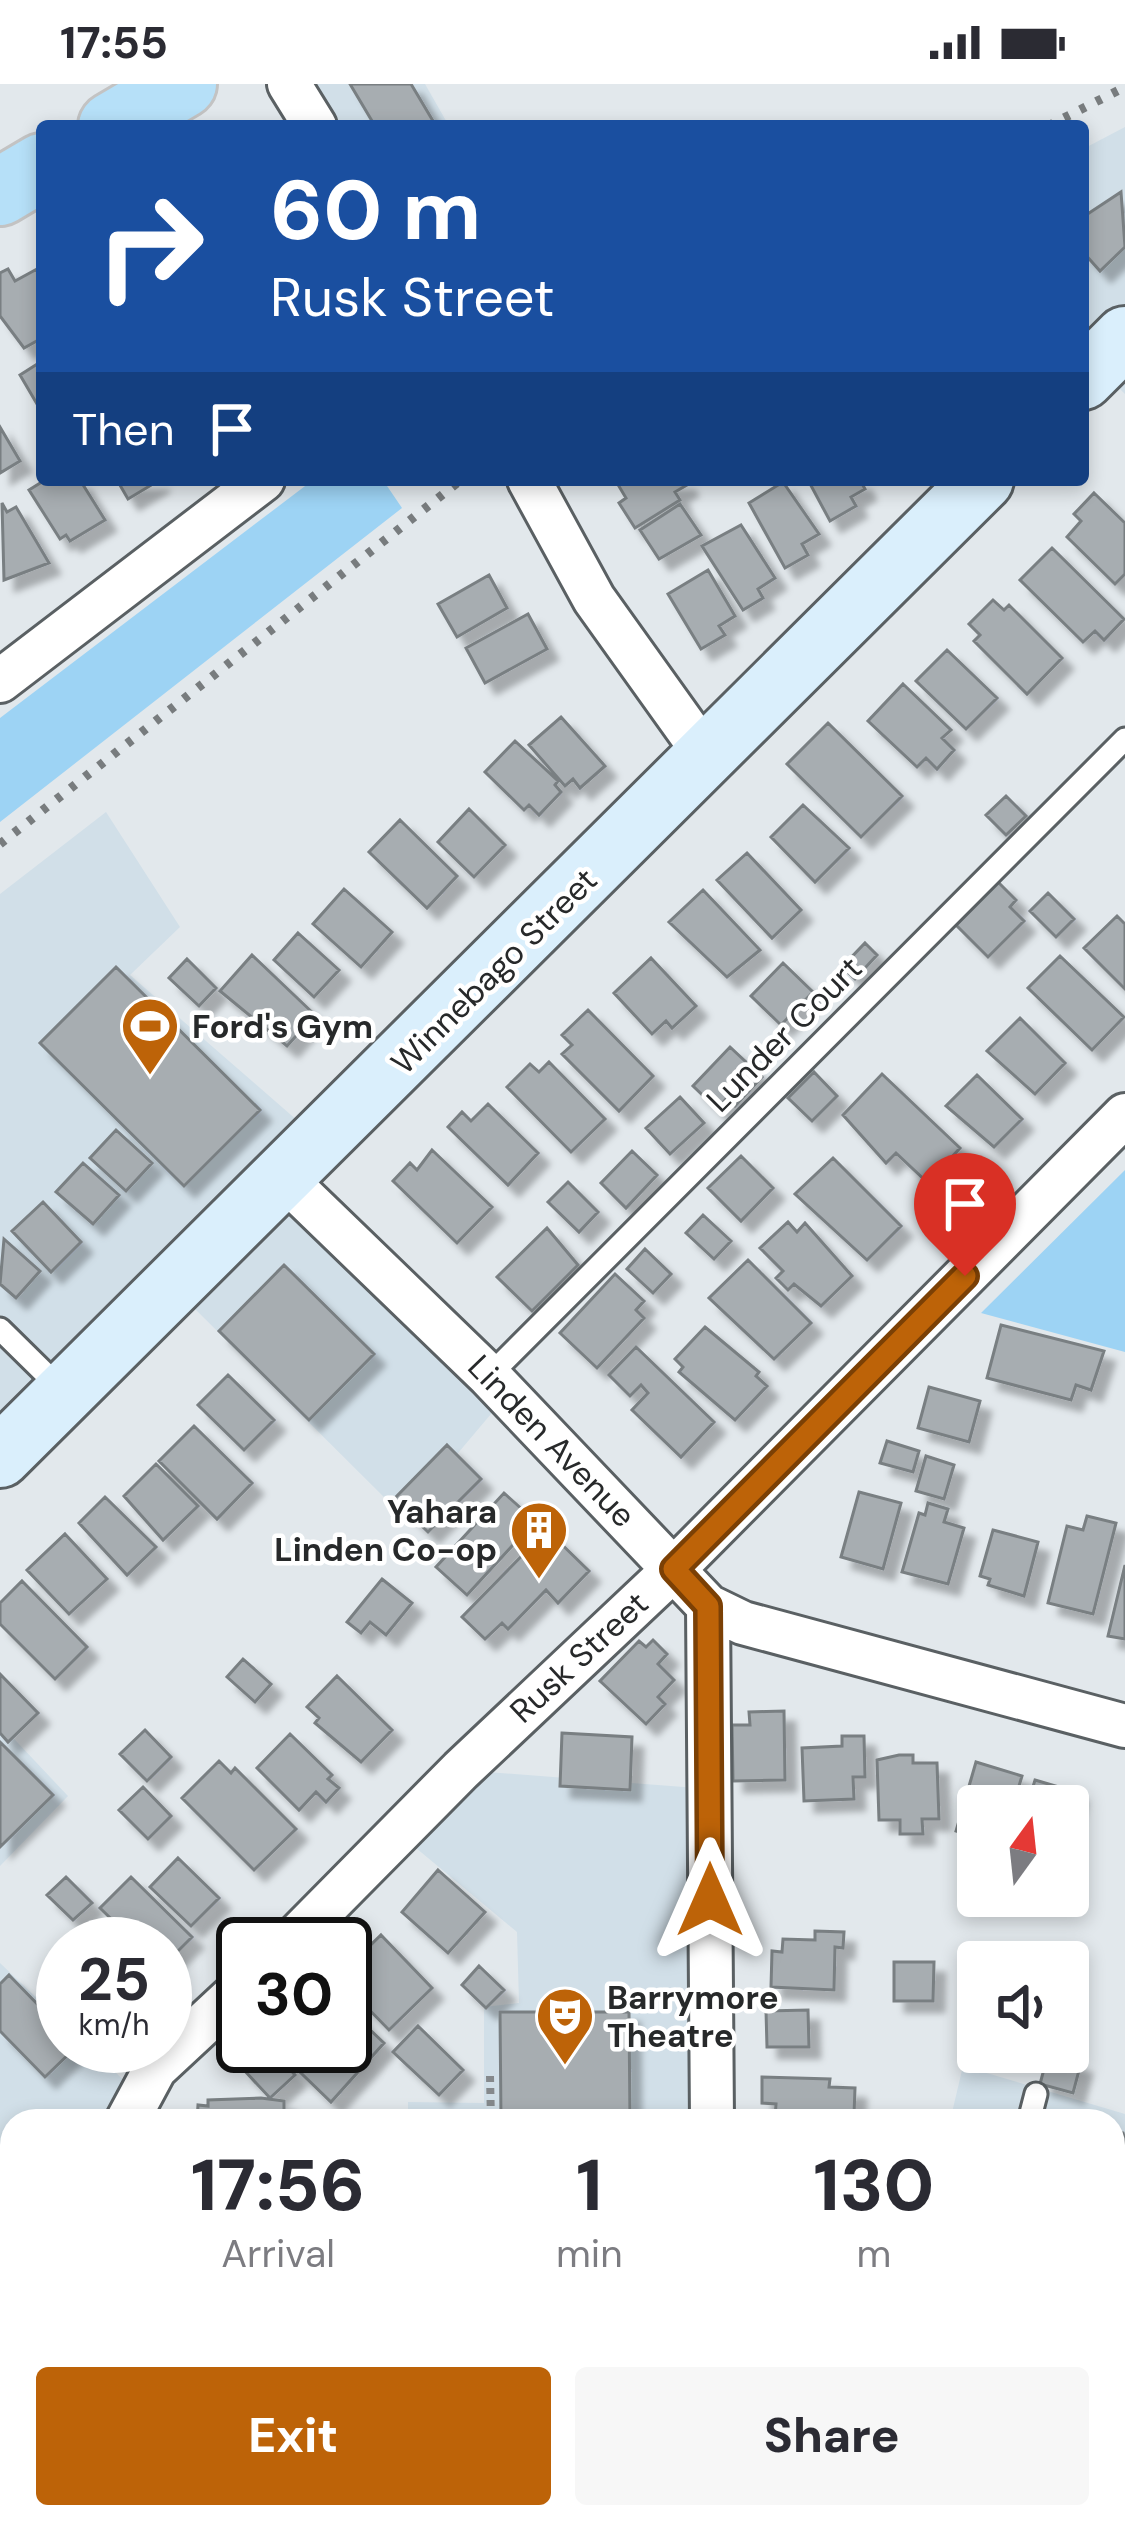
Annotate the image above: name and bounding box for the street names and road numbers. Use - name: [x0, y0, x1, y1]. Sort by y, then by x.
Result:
- street label: Winnebago Street: [382, 859, 606, 1083]
- street label: Lunder Court: [697, 947, 871, 1121]
- street label: Linden Avenue: [459, 1346, 645, 1536]
- street label: Rusk Street: [501, 1582, 657, 1732]

